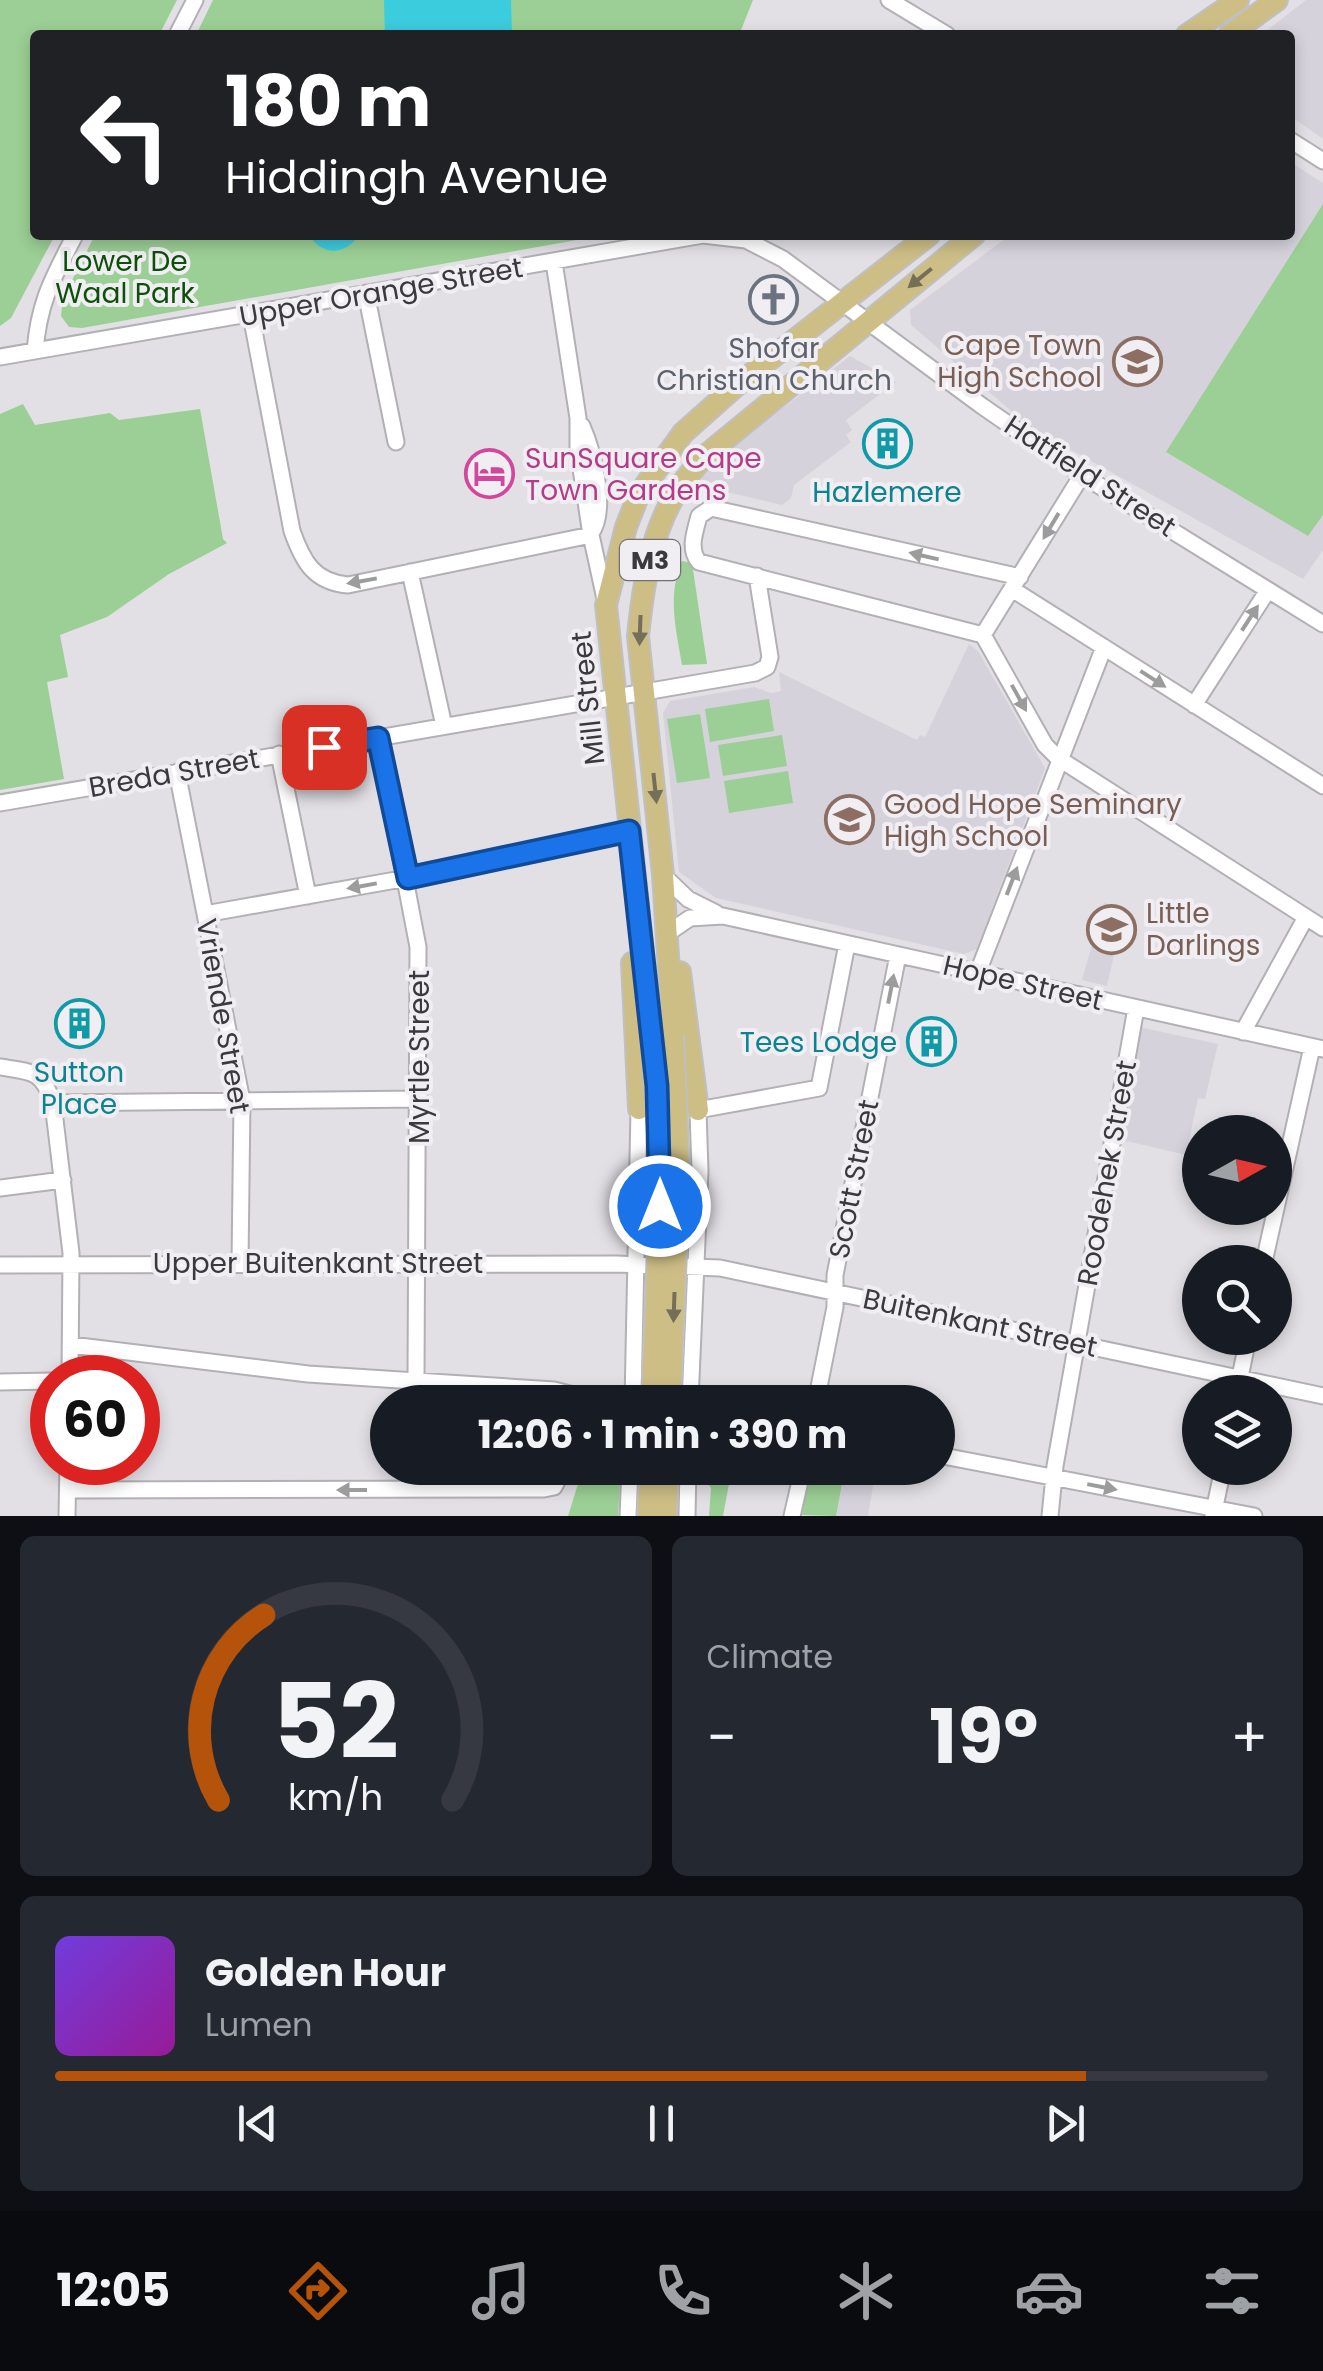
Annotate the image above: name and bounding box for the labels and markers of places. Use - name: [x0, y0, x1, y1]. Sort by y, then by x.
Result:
- church icon: Shofar Christian Church: [748, 274, 800, 326]
- place label: Cape Town High School: [937, 326, 1102, 397]
- place label: Shofar Christian Church: [656, 329, 892, 400]
- school or university icon: Cape Town High School: [1111, 335, 1163, 387]
- building icon: Hazlemere: [861, 418, 913, 470]
- place label: SunSquare Cape Town Gardens: [525, 439, 762, 510]
- hotel icon: SunSquare Cape Town Gardens: [464, 448, 516, 500]
- place label: Hazlemere: [812, 473, 962, 512]
- pin: [282, 705, 367, 790]
- place label: Good Hope Seminary High School: [884, 785, 1182, 856]
- school or university icon: Good Hope Seminary High School: [823, 794, 875, 846]
- place label: Little Darlings: [1146, 894, 1260, 965]
- school or university icon: Little Darlings: [1085, 903, 1137, 955]
- building icon: Sutton Place: [53, 998, 105, 1050]
- building icon: Tees Lodge: [906, 1016, 958, 1068]
- place label: Tees Lodge: [740, 1023, 897, 1062]
- place label: Sutton Place: [34, 1053, 124, 1124]

